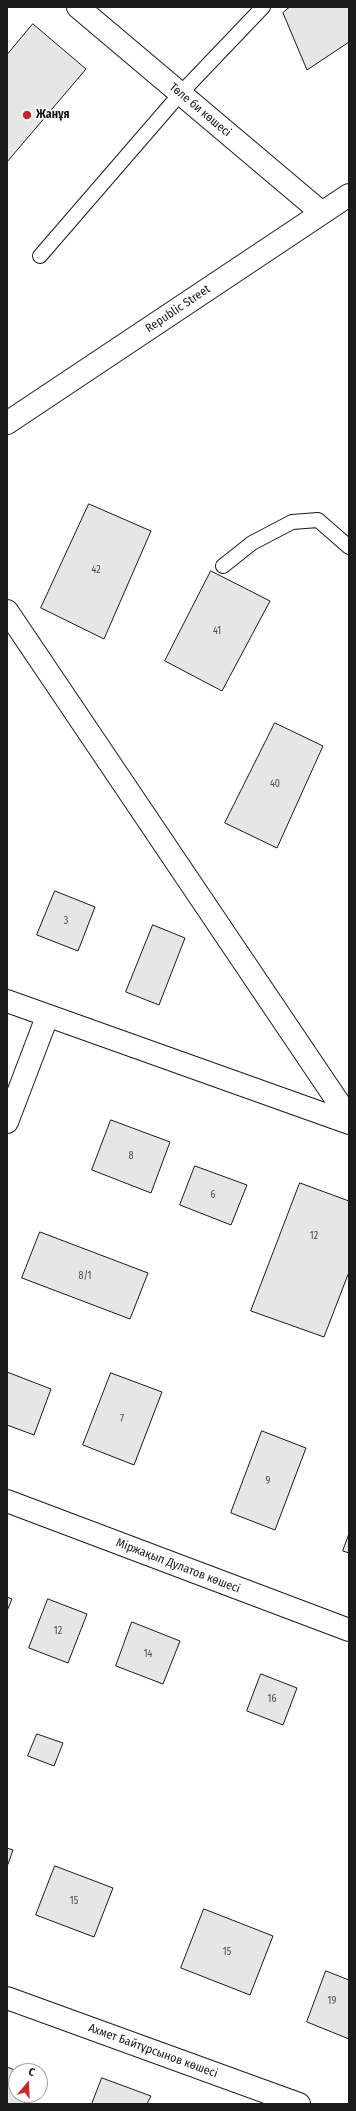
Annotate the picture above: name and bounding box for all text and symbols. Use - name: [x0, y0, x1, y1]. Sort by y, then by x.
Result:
- street label: Төле би көшесі: [166, 80, 234, 140]
- place label: Жанұя: [36, 108, 70, 122]
- marker: Жанұя: [21, 109, 33, 121]
- street label: Republic Street: [143, 282, 213, 336]
- house number: 42: [91, 564, 101, 576]
- house number: 41: [213, 625, 221, 637]
- house number: 40: [270, 778, 280, 790]
- house number: 3: [64, 915, 68, 927]
- house number: 8: [129, 1150, 133, 1162]
- house number: 6: [211, 1189, 215, 1201]
- house number: 12: [310, 1230, 318, 1242]
- house number: 8/1: [79, 1270, 91, 1282]
- house number: 7: [120, 1413, 124, 1425]
- house number: 9: [266, 1475, 270, 1487]
- street label: Міржақып Дулатов көшесі: [114, 1536, 242, 1596]
- house number: 12: [54, 1625, 62, 1637]
- house number: 14: [144, 1648, 152, 1660]
- house number: 16: [268, 1693, 276, 1705]
- house number: 15: [70, 1895, 78, 1907]
- house number: 15: [223, 1946, 231, 1958]
- house number: 19: [328, 1995, 336, 2007]
- street label: Ахмет Байтұрсынов көшесі: [86, 2021, 220, 2081]
- north arrow: [8, 2063, 48, 2103]
- text: С: [27, 2065, 37, 2079]

